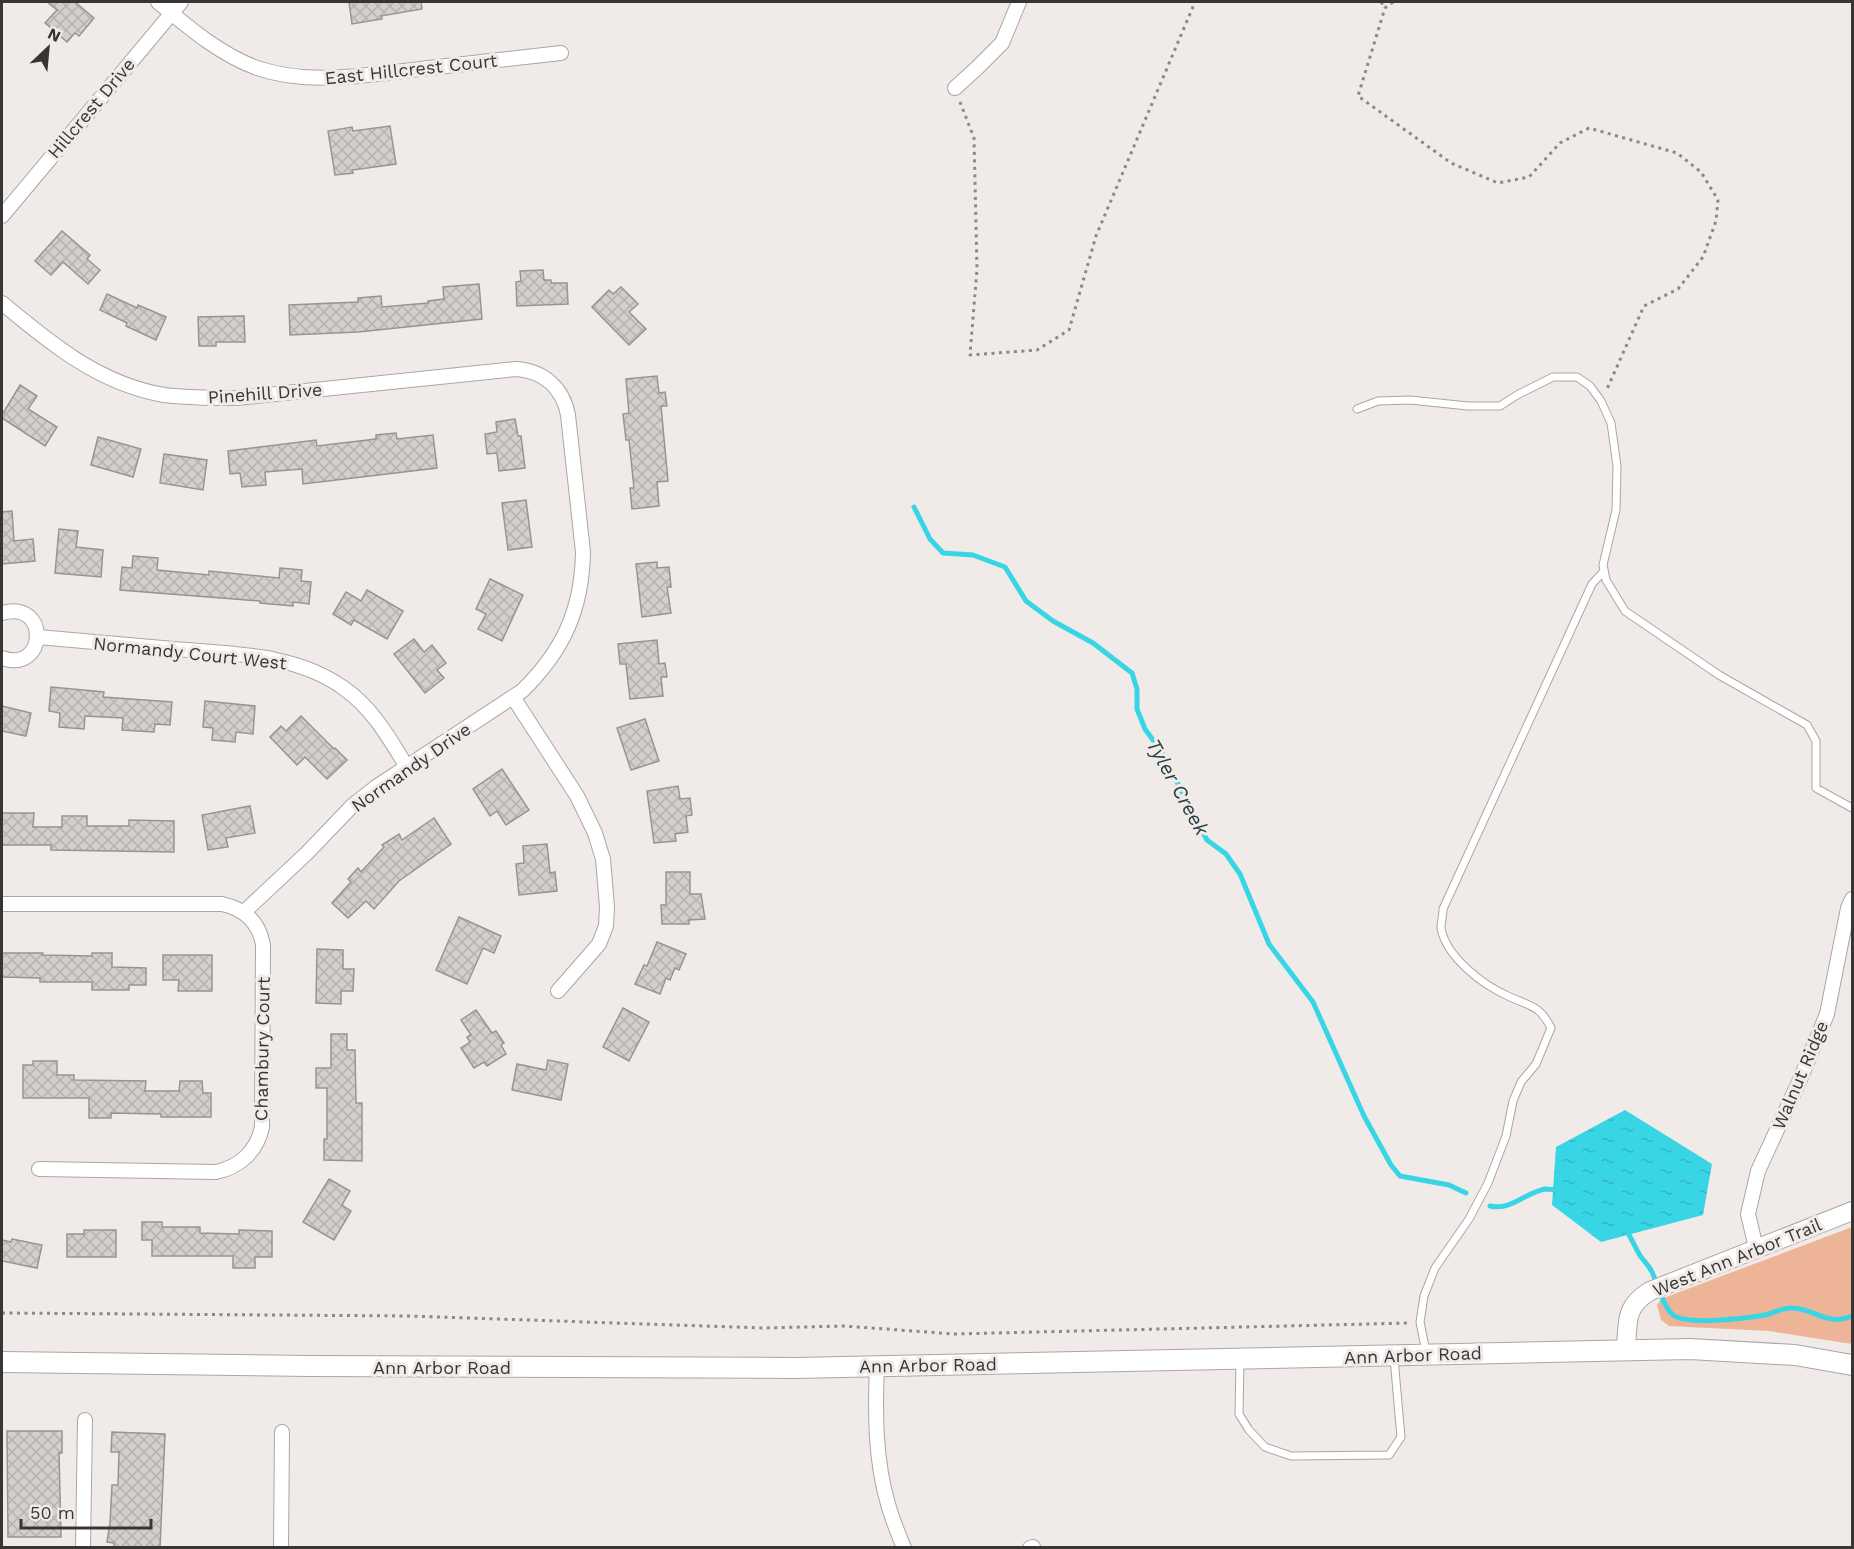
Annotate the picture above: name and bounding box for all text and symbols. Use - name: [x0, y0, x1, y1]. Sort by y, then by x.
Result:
- north arrow: [18, 18, 78, 78]
- text: N: [45, 24, 64, 46]
- street label: East Hillcrest Court: [324, 49, 499, 88]
- street label: Hillcrest Drive: [43, 54, 139, 162]
- street label: Pinehill Drive: [207, 379, 323, 407]
- street label: Normandy Court West: [92, 632, 288, 674]
- street label: Normandy Drive: [347, 718, 475, 816]
- water label: Tyler Creek: [1142, 735, 1215, 840]
- street label: Chambury Court: [250, 976, 274, 1121]
- street label: Walnut Ridge: [1768, 1017, 1832, 1133]
- street label: West Ann Arbor Trail: [1650, 1213, 1825, 1300]
- street label: Ann Arbor Road: [1344, 1342, 1482, 1368]
- street label: Ann Arbor Road: [859, 1353, 997, 1377]
- street label: Ann Arbor Road: [373, 1357, 511, 1378]
- scale bar: [21, 1492, 152, 1530]
- text: 50 m: [30, 1502, 75, 1523]

